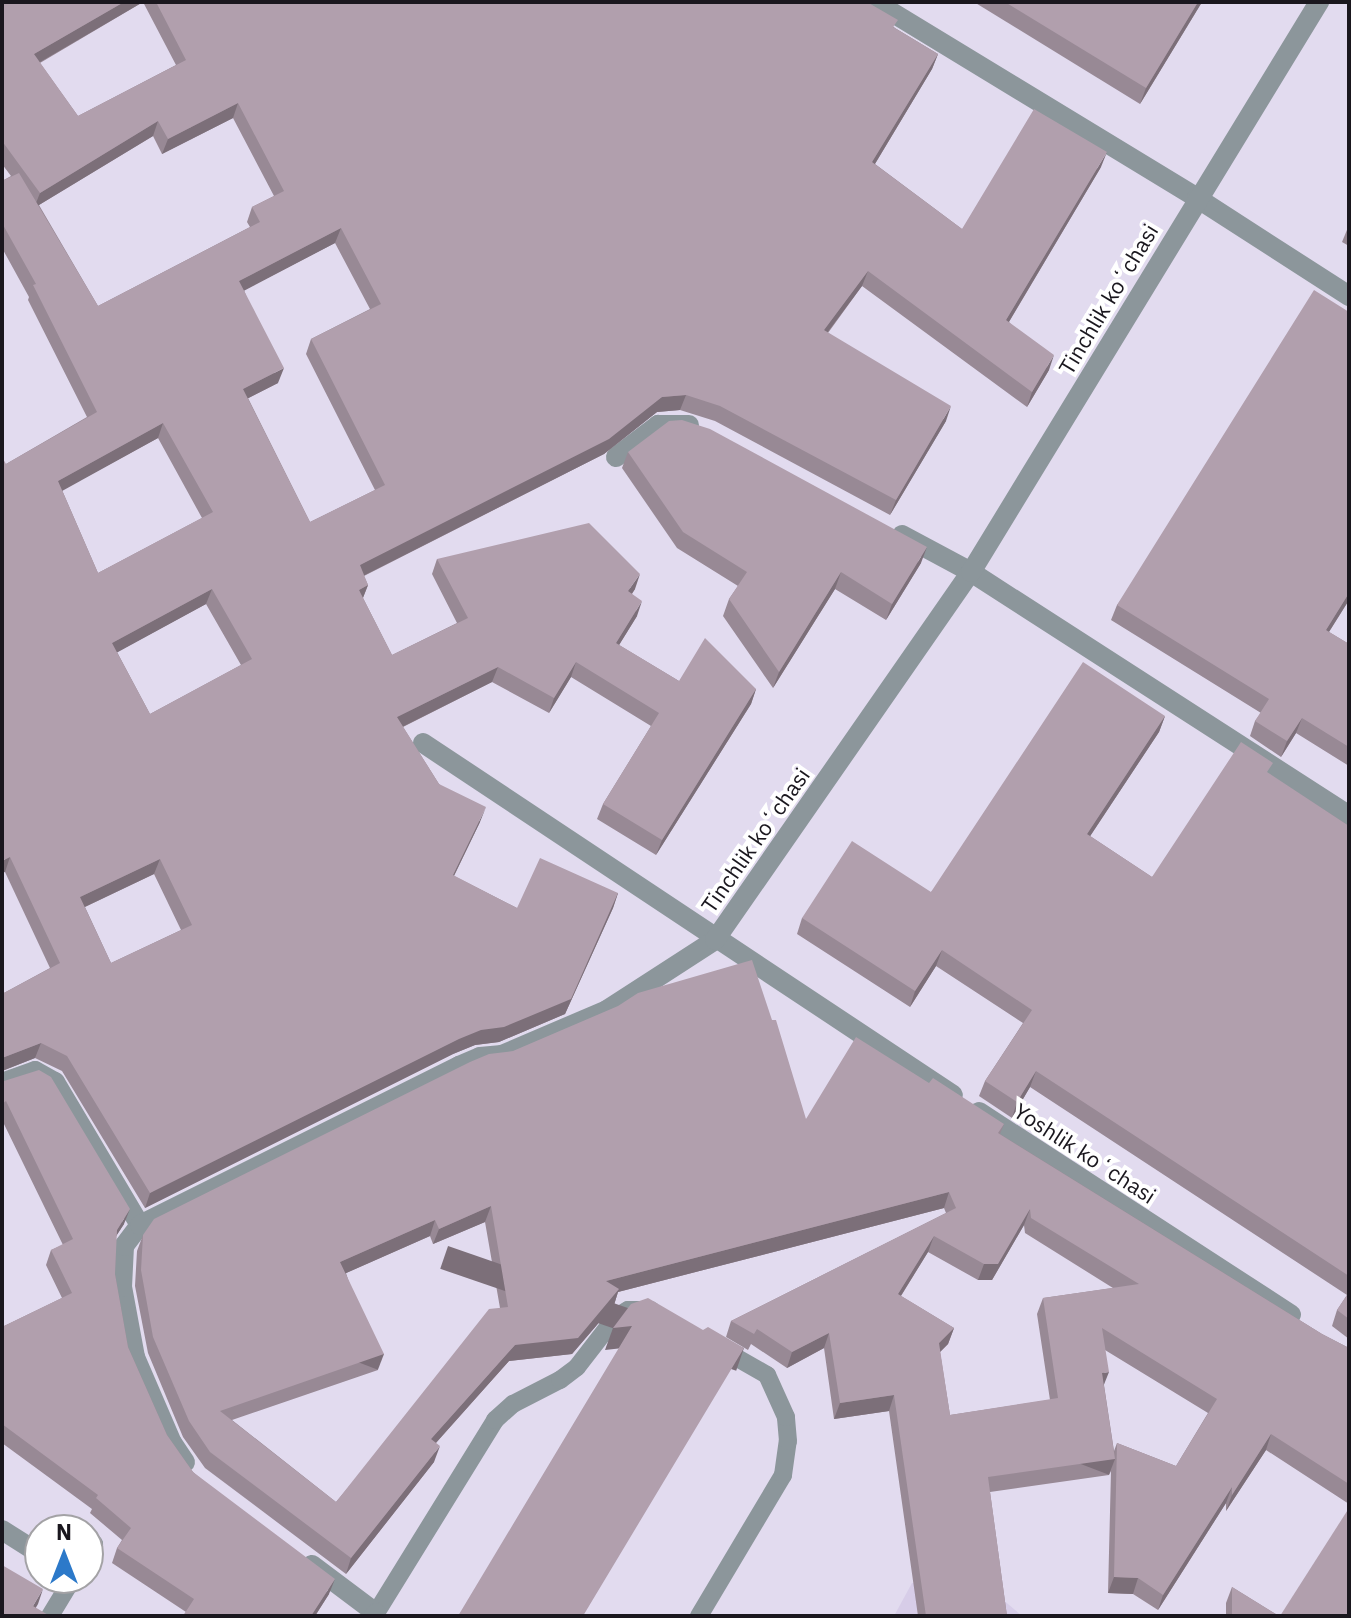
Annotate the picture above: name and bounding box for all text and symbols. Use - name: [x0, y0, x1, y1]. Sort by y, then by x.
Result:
- street label: Tinchlik koʻchasi: [1053, 219, 1163, 379]
- street label: Tinchlik koʻchasi: [695, 763, 815, 917]
- street label: Yoshlik koʻchasi: [1009, 1097, 1161, 1209]
- north arrow: [24, 1514, 104, 1594]
- text: N: [56, 1517, 72, 1546]

